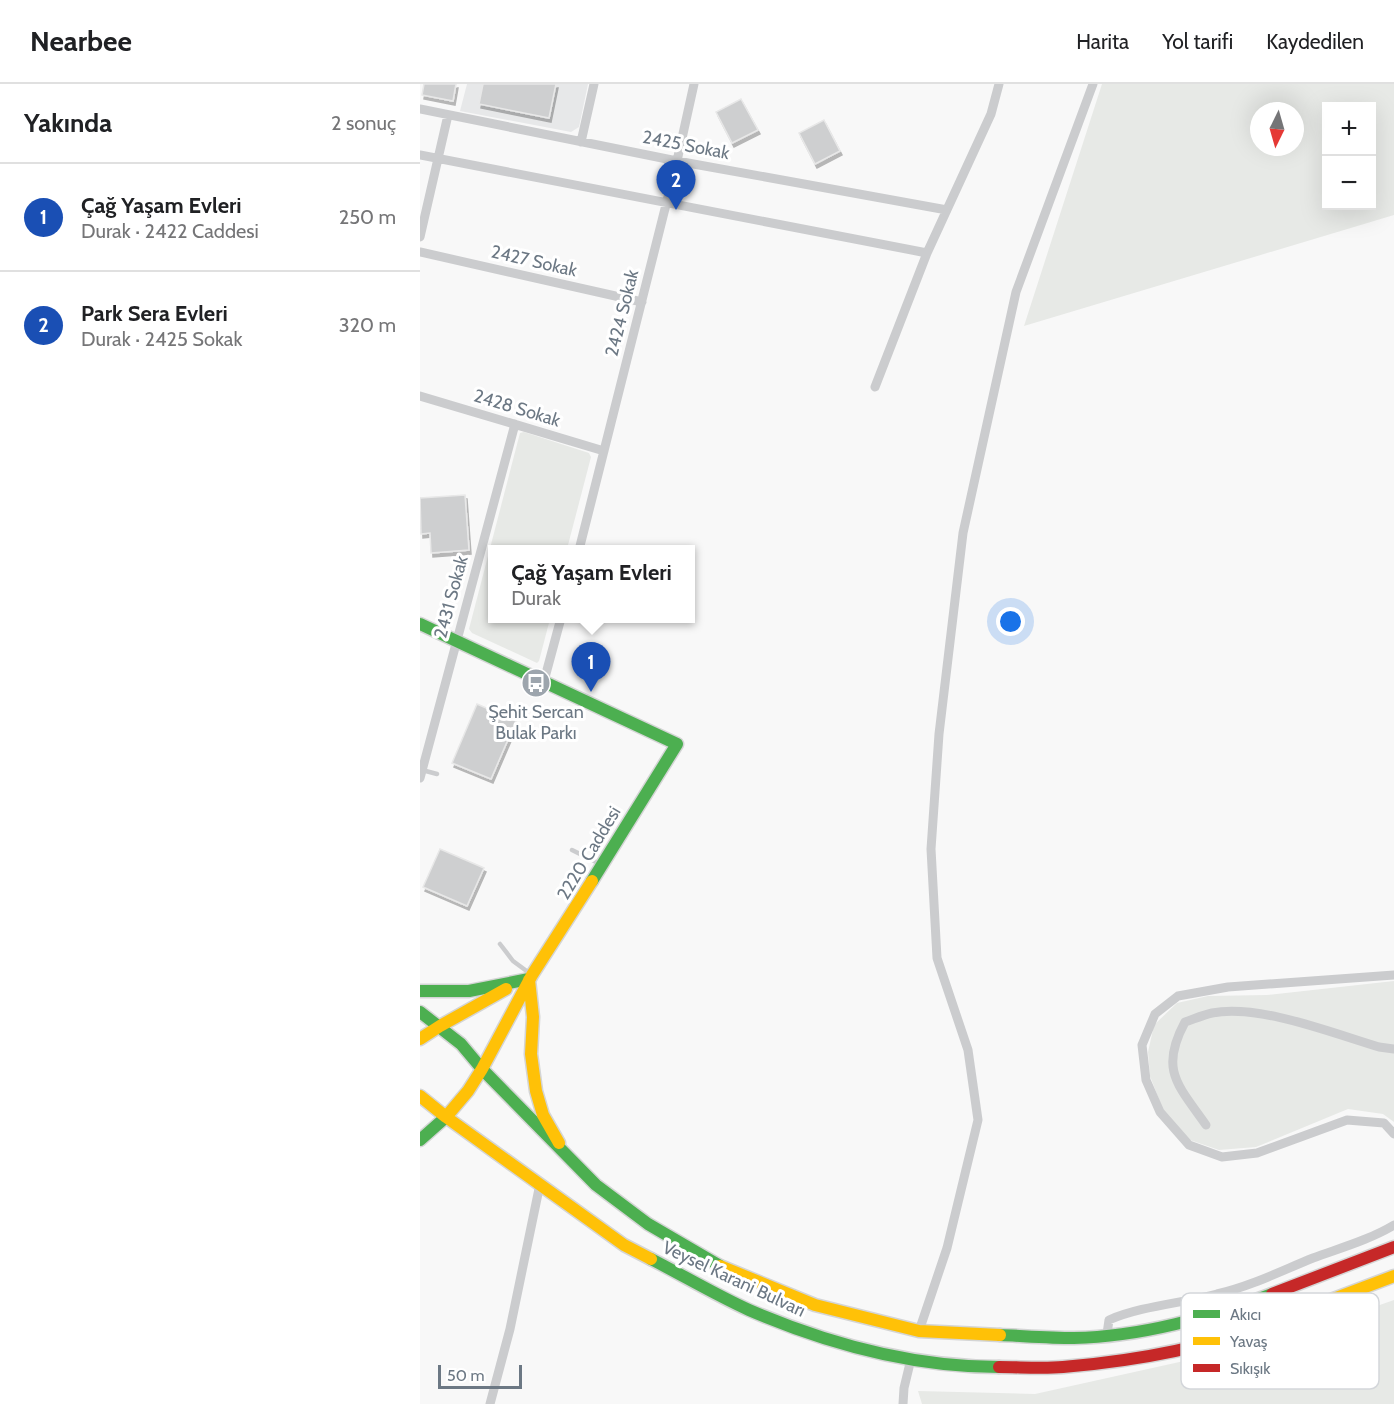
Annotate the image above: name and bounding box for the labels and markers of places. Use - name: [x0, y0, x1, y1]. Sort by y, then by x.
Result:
- pin: 2: [656, 160, 696, 210]
- pin: 1: [572, 642, 610, 692]
- bus stop icon: Şehit Sercan Bulak Parkı: [520, 667, 552, 699]
- place label: Şehit Sercan Bulak Parkı: [488, 701, 584, 744]

